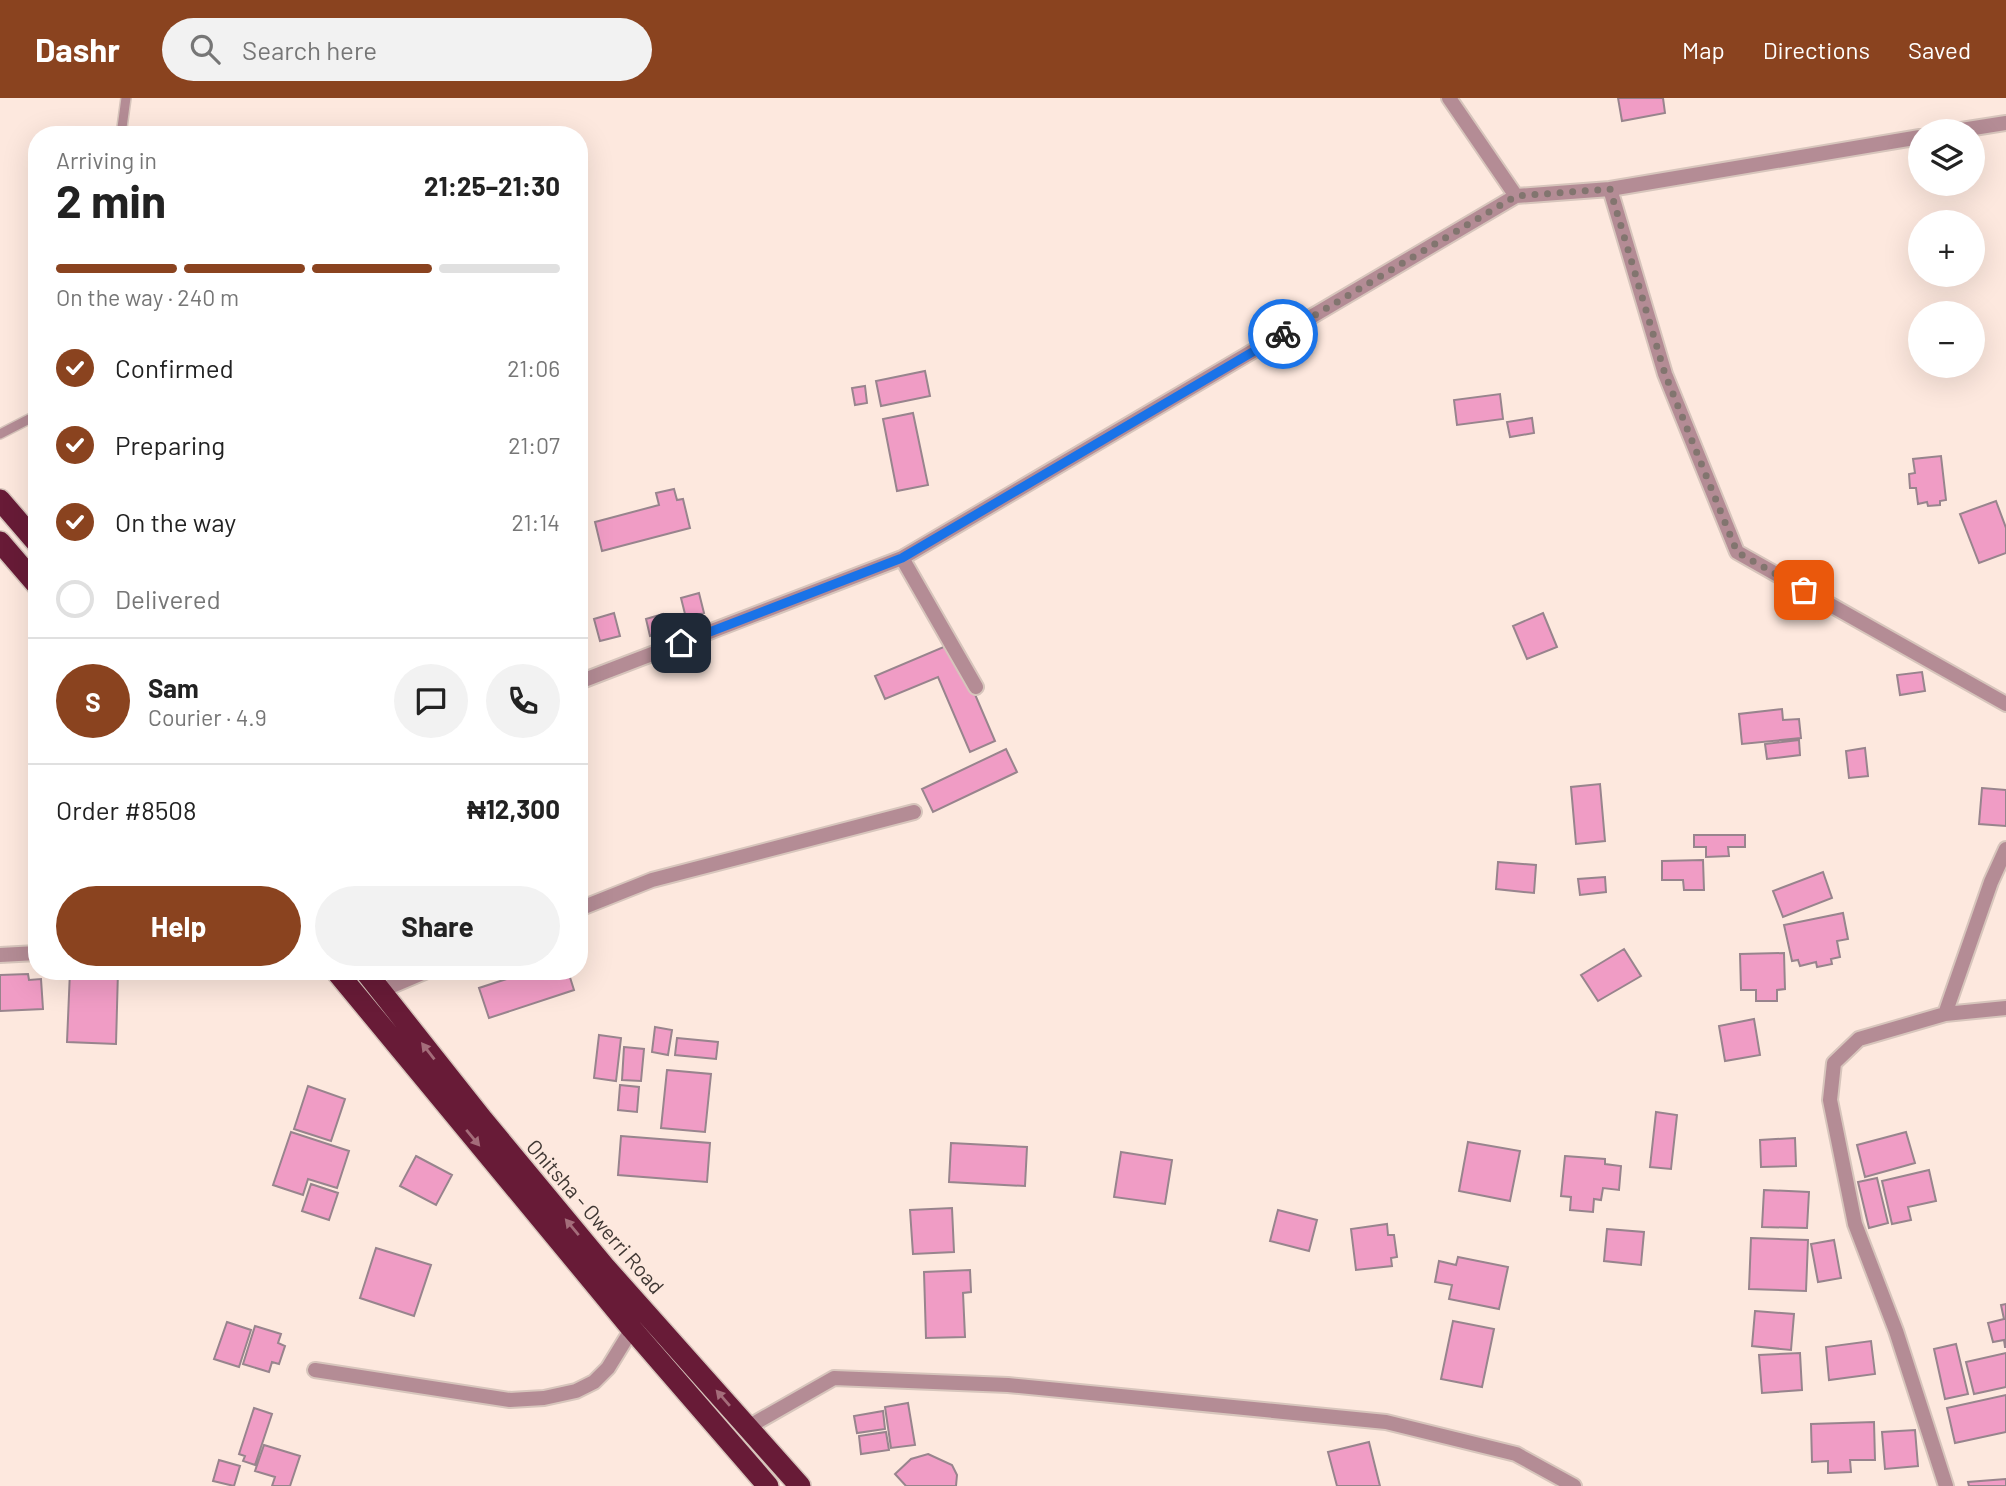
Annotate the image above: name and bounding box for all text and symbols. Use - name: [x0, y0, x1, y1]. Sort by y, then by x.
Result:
- search box: [162, 18, 652, 81]
- text: Dashr: [35, 29, 120, 69]
- icon: search: [186, 30, 224, 68]
- text: Search here: [242, 34, 377, 65]
- text: Map: [1682, 35, 1725, 64]
- text: Directions: [1763, 35, 1870, 64]
- text: Saved: [1908, 35, 1971, 64]
- map controls: [1908, 119, 1985, 378]
- button: layers: [1908, 119, 1985, 196]
- text: Arriving in: [56, 146, 157, 174]
- text: 21:25–21:30: [424, 170, 560, 201]
- text: 2 min: [56, 172, 166, 227]
- button: +: [1908, 210, 1985, 287]
- text: On the way · 240 m: [56, 283, 239, 311]
- courier: [1248, 299, 1318, 369]
- button: −: [1908, 301, 1985, 378]
- icon: bike: [1264, 315, 1302, 353]
- icon: check: [56, 349, 94, 387]
- text: Confirmed: [115, 352, 234, 383]
- text: 21:06: [507, 354, 560, 382]
- icon: check: [56, 426, 94, 464]
- text: Preparing: [115, 429, 225, 460]
- text: 21:07: [508, 431, 560, 459]
- icon: check: [56, 503, 94, 541]
- text: On the way: [115, 506, 236, 537]
- text: 21:14: [511, 508, 560, 536]
- pin: [1774, 560, 1834, 620]
- icon: bag: [1785, 571, 1823, 609]
- text: Delivered: [115, 583, 221, 614]
- pin: [651, 613, 711, 673]
- icon: home: [662, 624, 700, 662]
- button: chat: [394, 664, 468, 738]
- button: phone: [486, 664, 560, 738]
- text: Sam: [148, 672, 199, 703]
- text: S: [85, 686, 101, 717]
- text: Courier · 4.9: [148, 703, 267, 731]
- text: ₦12,300: [467, 793, 560, 824]
- text: Order #8508: [56, 794, 197, 825]
- button: Help: [56, 886, 301, 966]
- button: Share: [315, 886, 560, 966]
- one-way arrow: [421, 1043, 436, 1060]
- one-way arrow: [465, 1129, 481, 1147]
- street label: Onitsha - Owerri Road: [522, 1134, 670, 1298]
- one-way arrow: [565, 1219, 580, 1236]
- one-way arrow: [716, 1389, 731, 1406]

